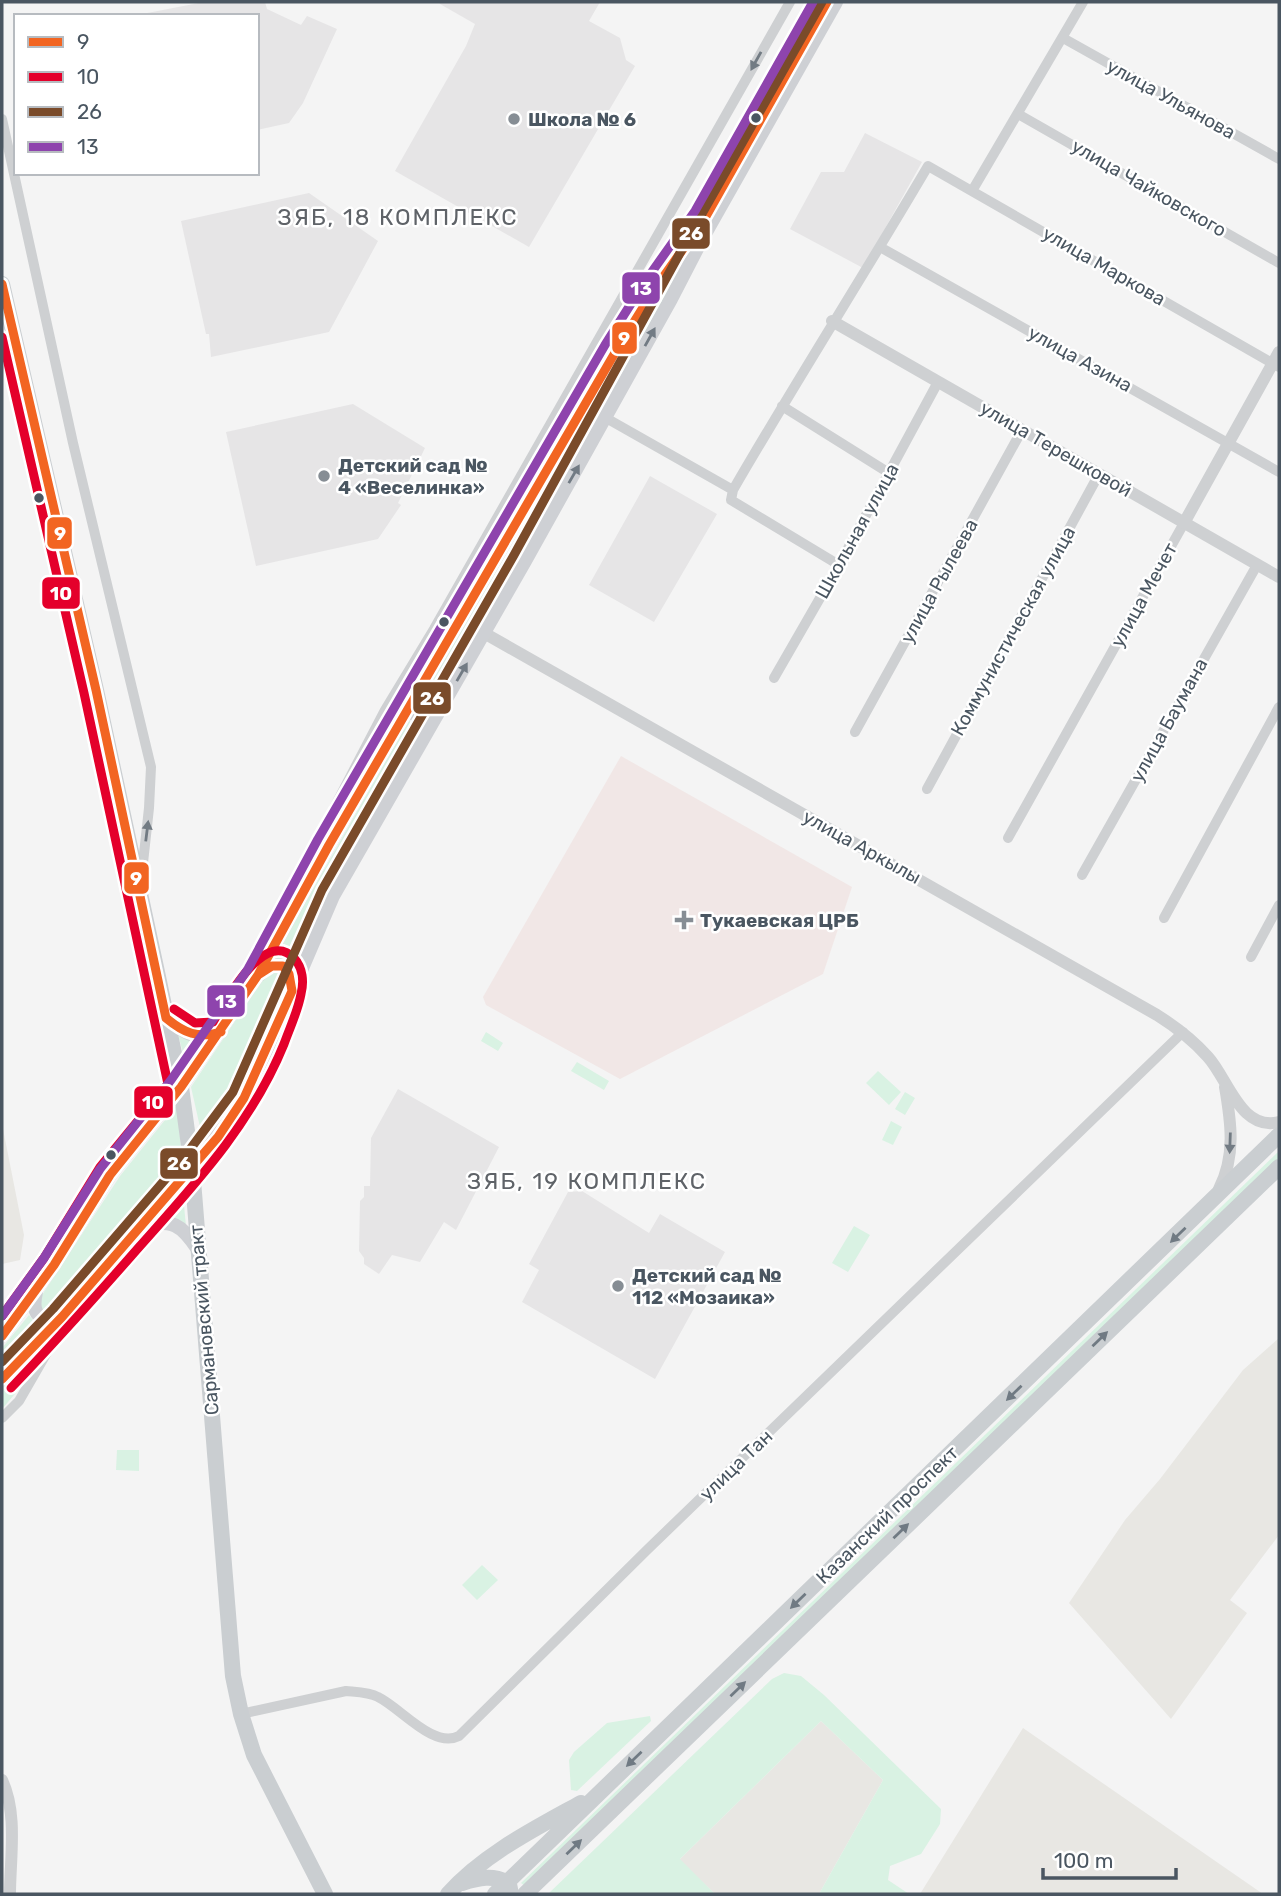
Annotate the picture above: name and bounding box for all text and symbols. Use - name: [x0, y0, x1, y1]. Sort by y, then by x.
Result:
- legend: [14, 14, 259, 175]
- text: 9: [77, 29, 89, 54]
- one-way arrow: [750, 51, 762, 71]
- street label: улица Ульянова: [1103, 54, 1239, 144]
- text: 10: [77, 64, 99, 89]
- text: 26: [77, 99, 102, 124]
- place label: Школа № 6: [528, 108, 636, 131]
- marker: Школа № 6: [506, 111, 522, 127]
- unlabelled marker: [749, 111, 763, 125]
- text: 13: [77, 134, 99, 159]
- street label: улица Чайковского: [1067, 134, 1231, 242]
- district label: ЗЯБ, 18 КОМПЛЕКС: [277, 203, 519, 231]
- line badge: 26: [671, 217, 711, 250]
- text: 26: [679, 222, 703, 245]
- street label: улица Маркова: [1039, 222, 1169, 310]
- line badge: 13: [621, 271, 661, 305]
- text: 13: [630, 277, 652, 300]
- line badge: 9: [611, 321, 638, 355]
- street label: улица Азина: [1024, 321, 1136, 397]
- text: 9: [618, 327, 630, 350]
- one-way arrow: [644, 327, 656, 347]
- street label: улица Терешковой: [976, 396, 1136, 502]
- place label: Детский сад № 4 «Веселинка»: [338, 454, 488, 499]
- street label: Школьная улица: [810, 459, 904, 603]
- one-way arrow: [568, 464, 580, 484]
- marker: Детский сад № 4 «Веселинка»: [316, 468, 332, 484]
- unlabelled marker: [32, 491, 46, 505]
- street label: улица Рылеева: [895, 515, 983, 647]
- line badge: 9: [46, 516, 73, 550]
- text: 9: [54, 522, 66, 545]
- street label: Коммунистическая улица: [946, 522, 1080, 740]
- street label: улица Мечет: [1106, 539, 1182, 651]
- line badge: 10: [41, 576, 81, 610]
- text: 10: [50, 582, 72, 605]
- unlabelled marker: [437, 615, 451, 629]
- street label: улица Баумана: [1126, 654, 1212, 786]
- one-way arrow: [456, 662, 468, 682]
- line badge: 26: [412, 681, 452, 715]
- text: 26: [420, 687, 444, 710]
- street label: улица Аркылы: [799, 805, 925, 889]
- one-way arrow: [141, 820, 152, 842]
- line badge: 9: [123, 861, 150, 895]
- text: 9: [130, 867, 142, 890]
- place label: Тукаевская ЦРБ: [700, 909, 859, 932]
- marker: Тукаевская ЦРБ: [674, 910, 694, 930]
- line badge: 13: [206, 984, 246, 1018]
- text: 13: [215, 990, 237, 1013]
- line badge: 10: [133, 1085, 174, 1119]
- text: 10: [142, 1091, 164, 1114]
- one-way arrow: [1225, 1132, 1236, 1154]
- line badge: 26: [159, 1147, 199, 1180]
- unlabelled marker: [104, 1148, 118, 1162]
- text: 26: [167, 1152, 191, 1175]
- district label: ЗЯБ, 19 КОМПЛЕКС: [467, 1167, 707, 1195]
- street label: Сармановский тракт: [184, 1224, 224, 1416]
- one-way arrow: [1170, 1226, 1187, 1242]
- place label: Детский сад № 112 «Мозаика»: [632, 1264, 782, 1309]
- marker: Детский сад № 112 «Мозаика»: [610, 1278, 626, 1294]
- one-way arrow: [1091, 1331, 1108, 1347]
- one-way arrow: [1006, 1384, 1023, 1401]
- street label: улица Тан: [695, 1425, 777, 1505]
- street label: Казанский проспект: [811, 1441, 963, 1589]
- one-way arrow: [893, 1523, 910, 1540]
- one-way arrow: [789, 1593, 806, 1610]
- one-way arrow: [729, 1682, 746, 1698]
- one-way arrow: [626, 1751, 643, 1767]
- scale bar: [1043, 1836, 1176, 1880]
- one-way arrow: [565, 1839, 582, 1855]
- text: 100 m: [1054, 1848, 1113, 1873]

